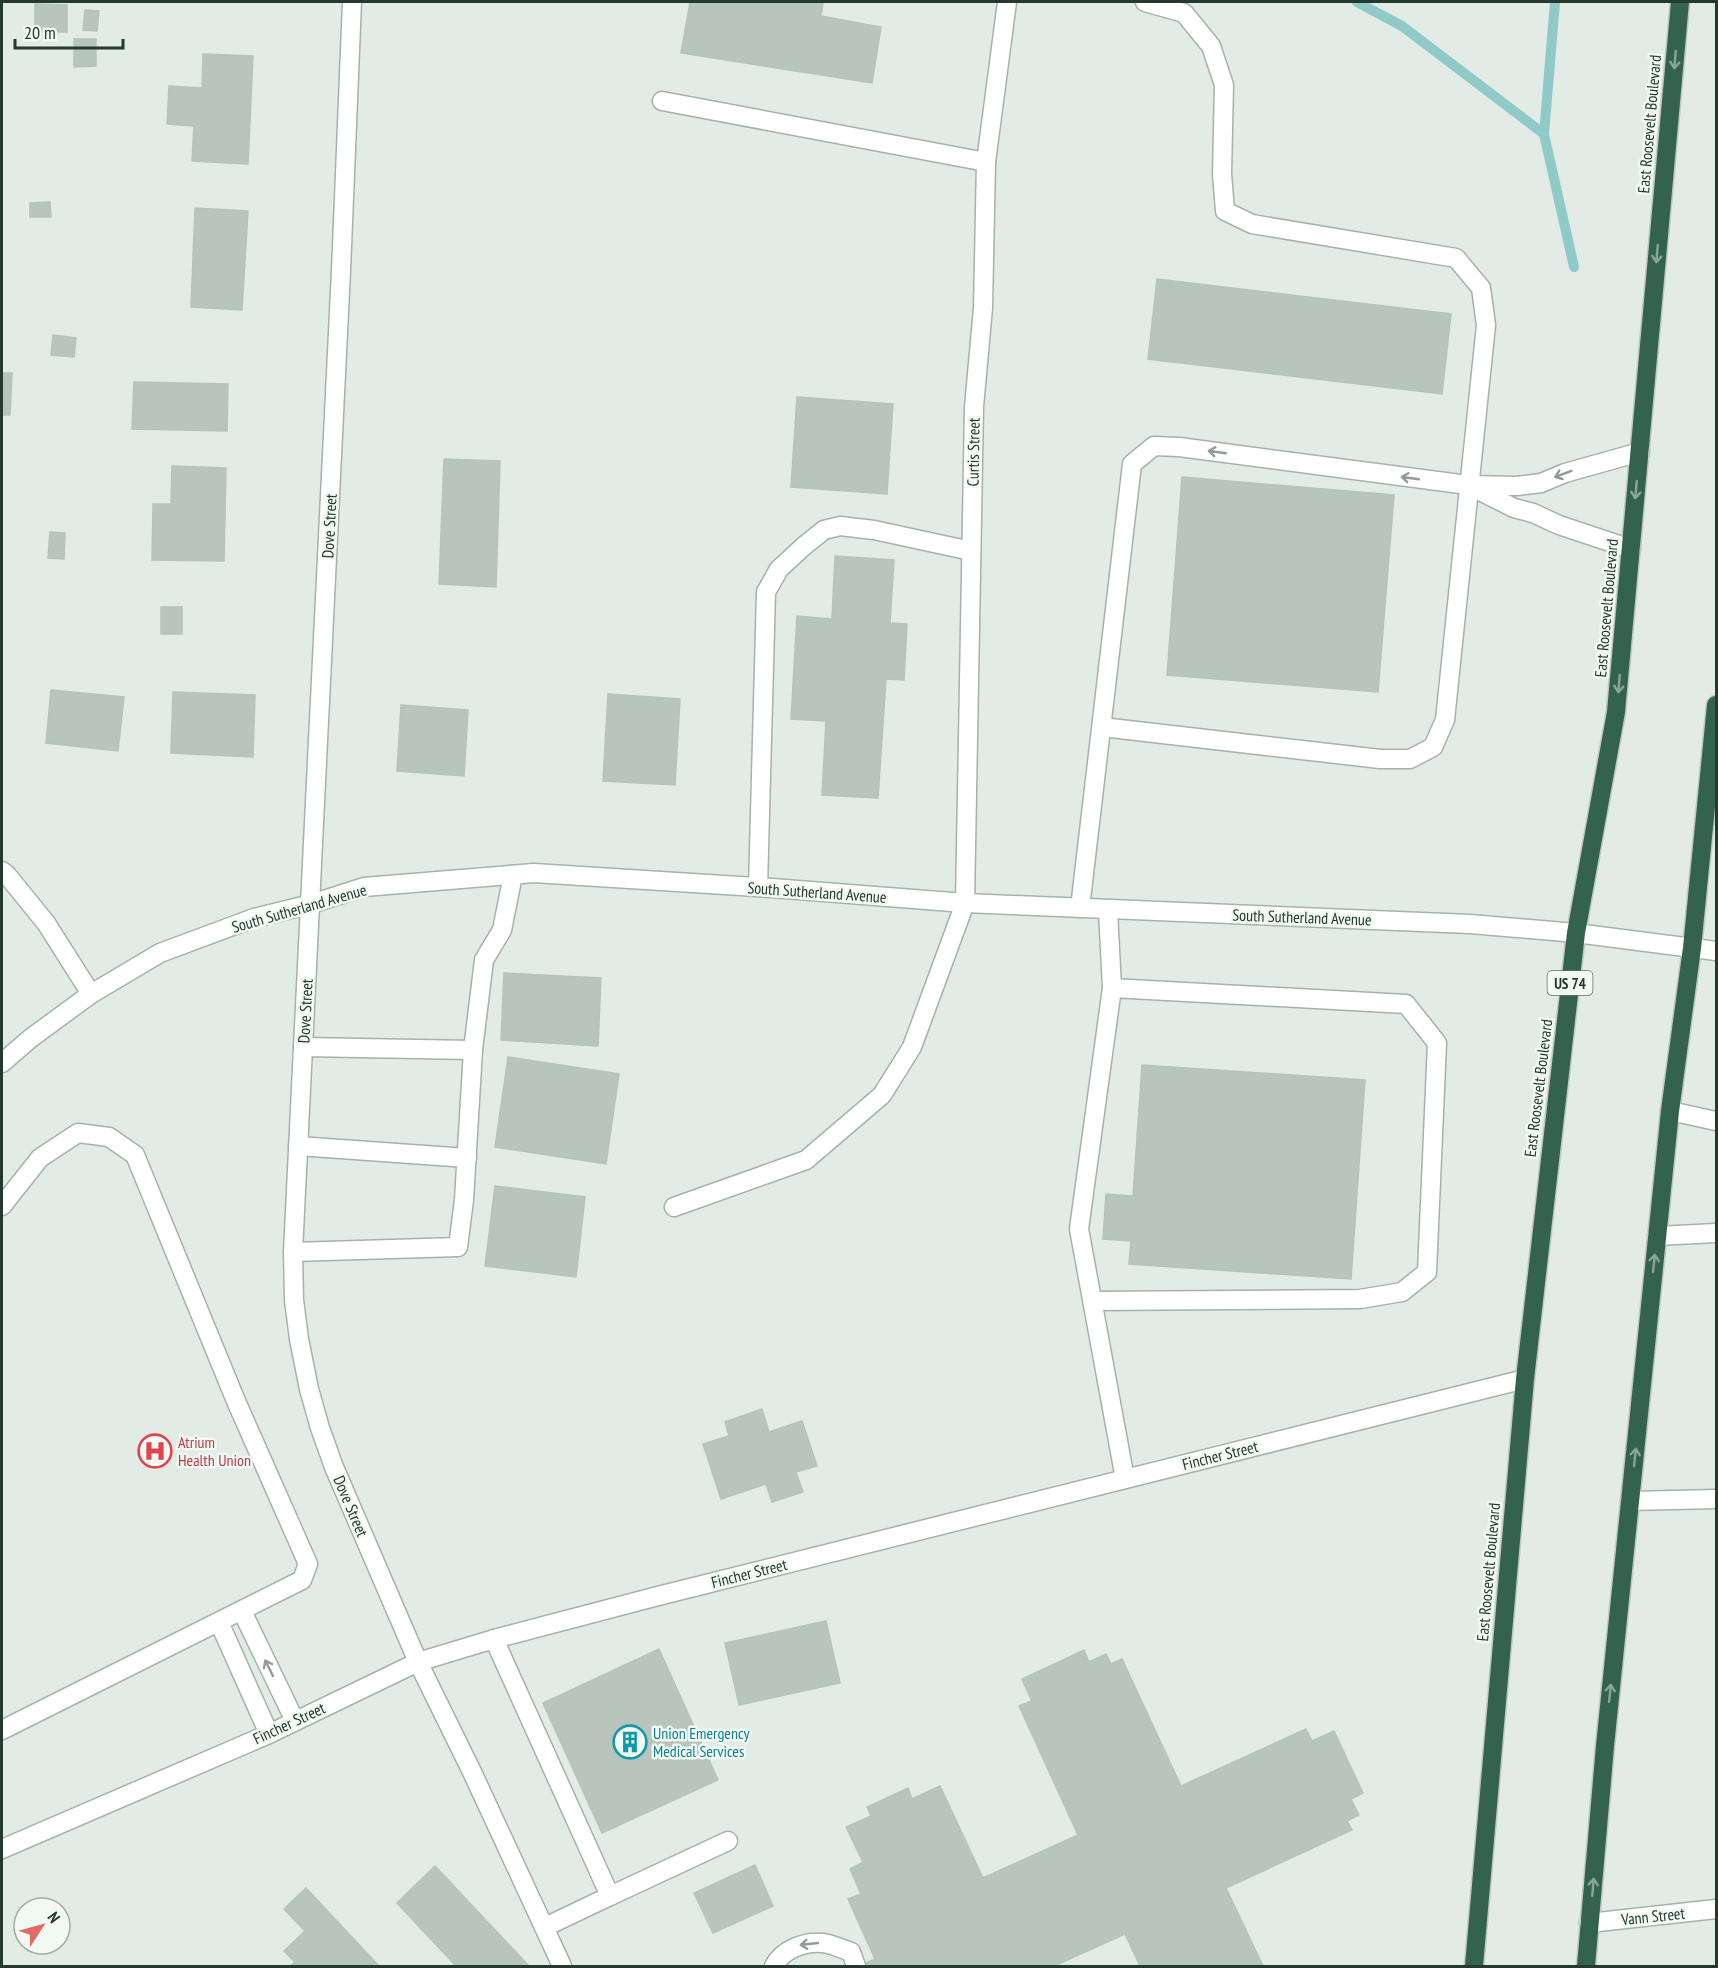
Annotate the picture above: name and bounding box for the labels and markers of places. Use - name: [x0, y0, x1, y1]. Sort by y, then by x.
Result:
- place label: Atrium Health Union: [178, 1432, 251, 1470]
- hospital icon: Atrium Health Union: [137, 1433, 173, 1469]
- place label: Union Emergency Medical Services: [653, 1723, 750, 1761]
- building icon: Union Emergency Medical Services: [612, 1724, 648, 1760]

